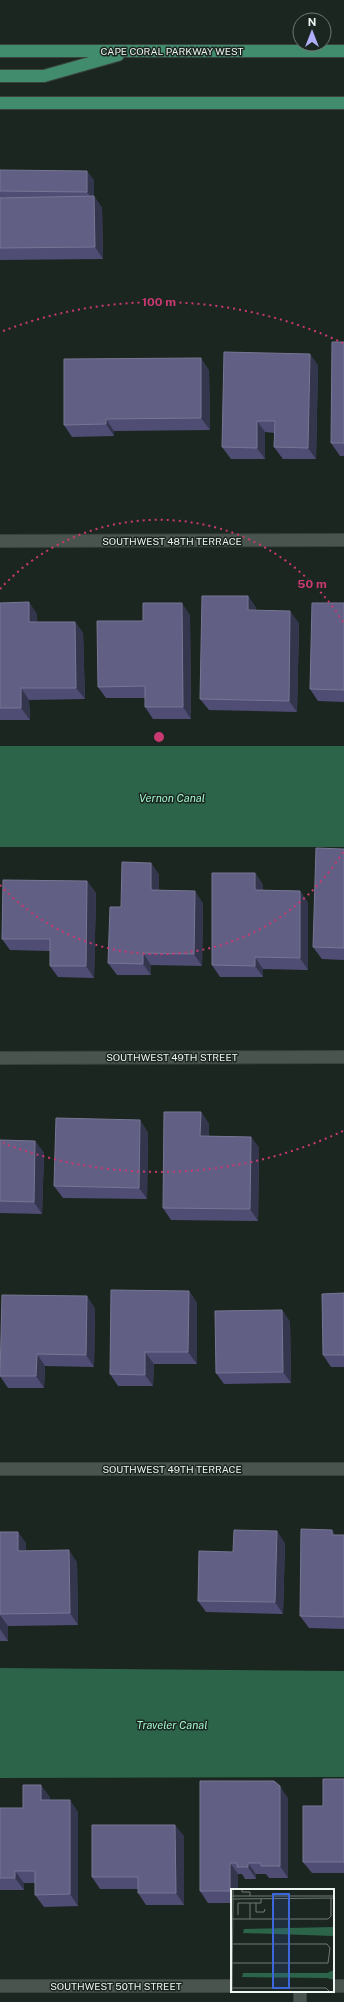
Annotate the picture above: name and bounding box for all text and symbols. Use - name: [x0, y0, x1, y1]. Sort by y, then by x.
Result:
- north arrow: [292, 12, 332, 52]
- text: N: [308, 16, 316, 28]
- street label: CAPE CORAL PARKWAY WEST: [101, 45, 244, 57]
- text: 100 m: [142, 295, 176, 309]
- street label: SOUTHWEST 48TH TERRACE: [102, 535, 242, 547]
- text: 50 m: [297, 577, 327, 591]
- centre of rings: [152, 730, 166, 744]
- water label: Vernon Canal: [139, 792, 205, 804]
- street label: SOUTHWEST 49TH STREET: [106, 1051, 238, 1063]
- street label: SOUTHWEST 49TH TERRACE: [102, 1463, 242, 1475]
- water label: Traveler Canal: [137, 1719, 207, 1731]
- inset map: [231, 1889, 334, 1992]
- street label: SOUTHWEST 50TH STREET: [50, 1980, 182, 1992]

